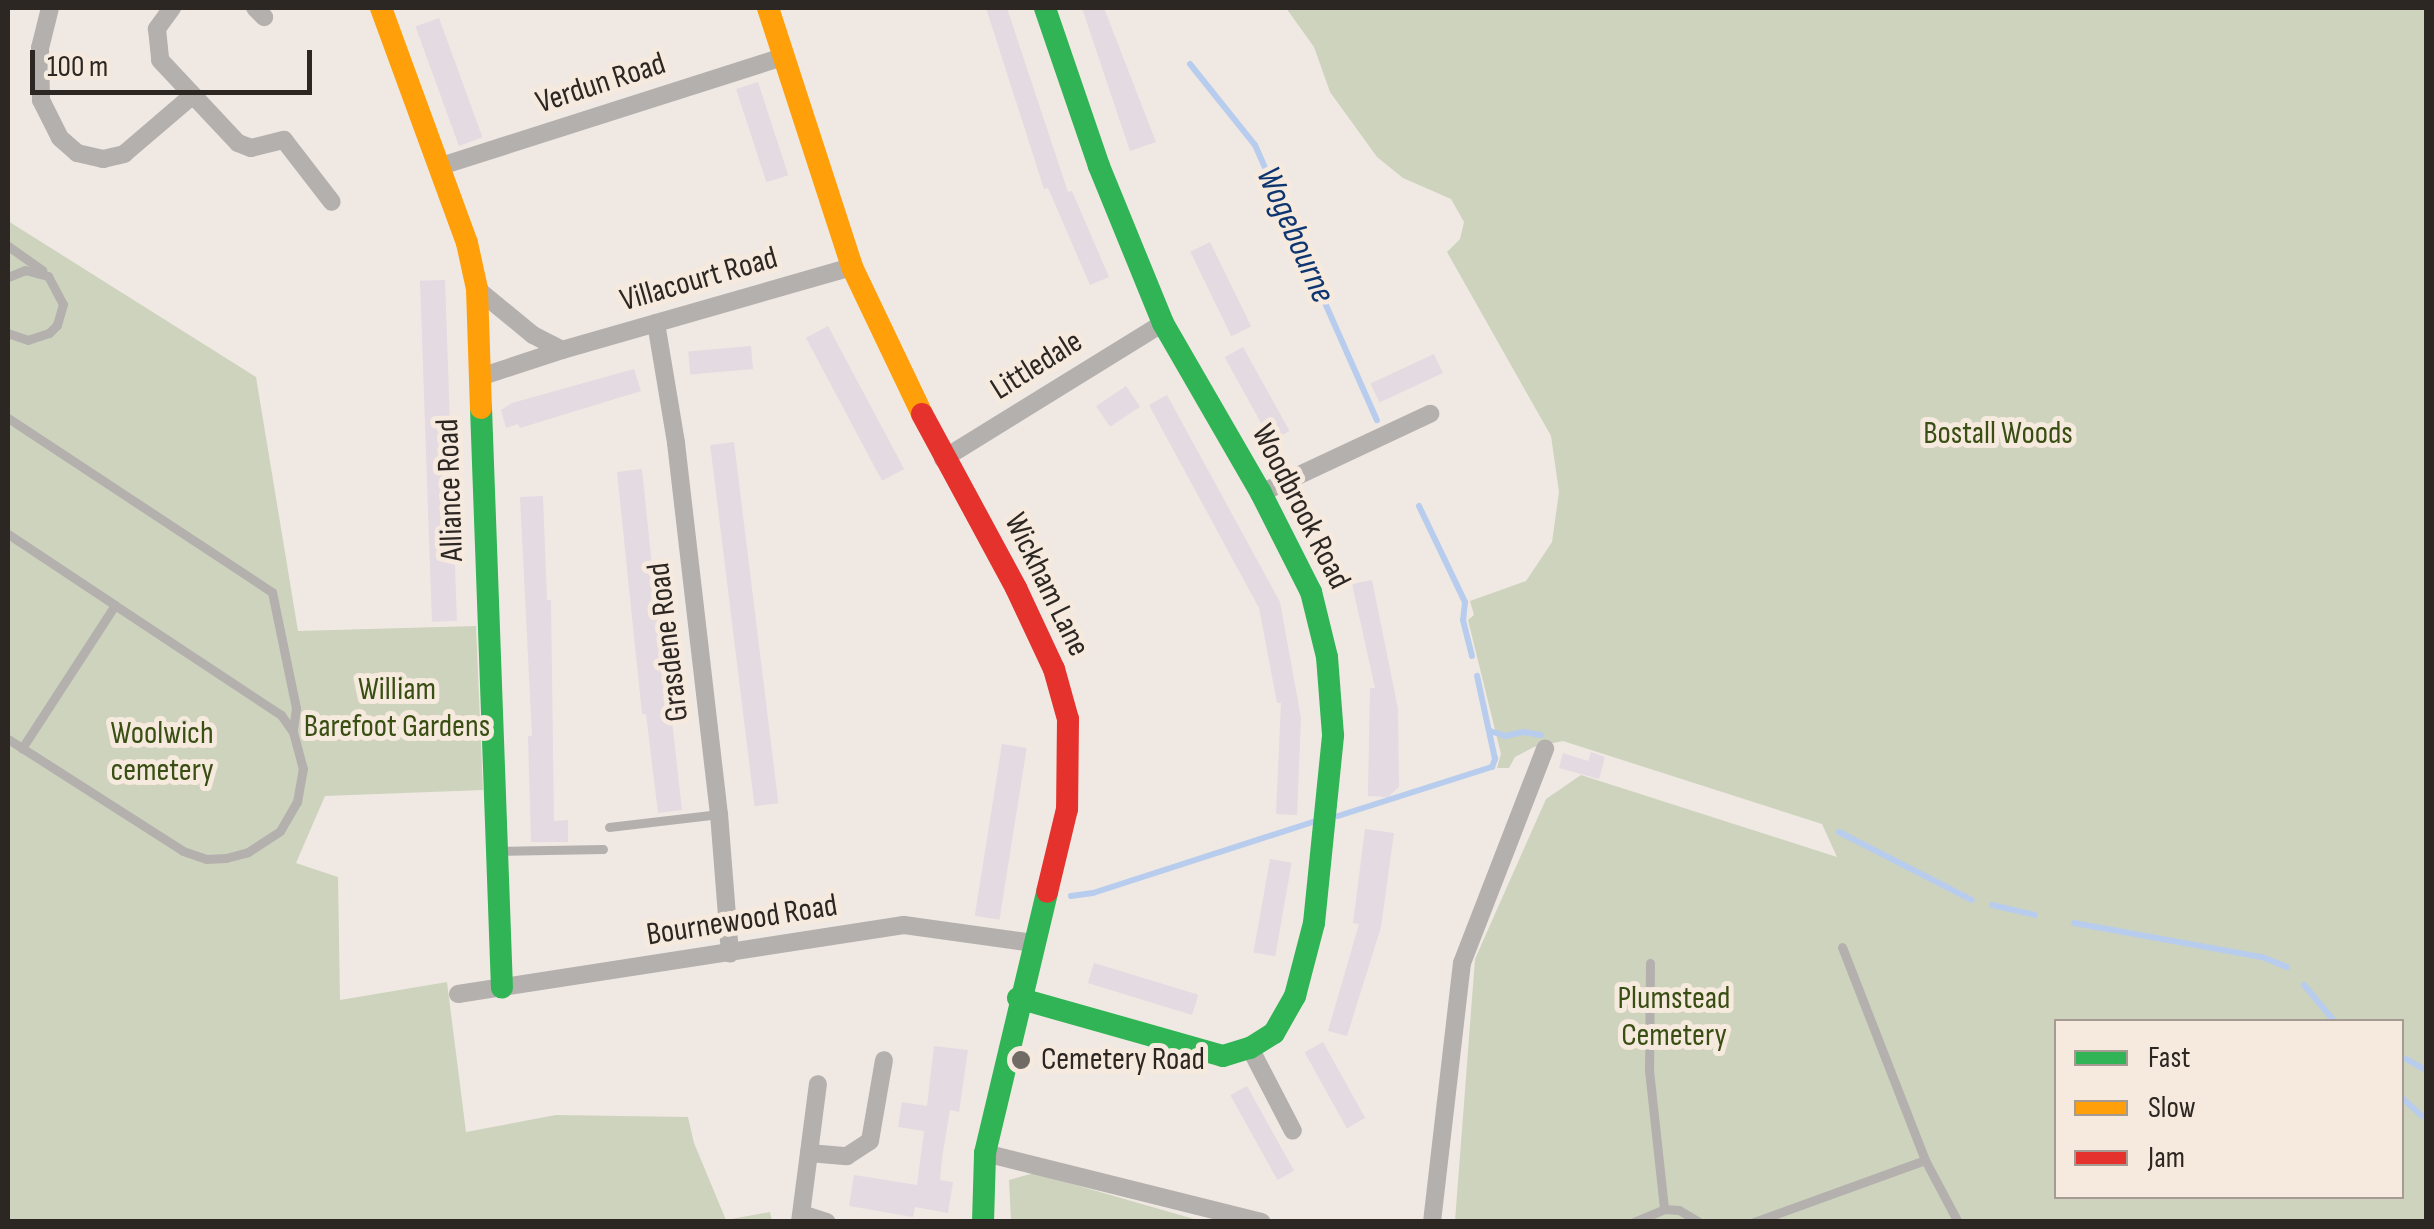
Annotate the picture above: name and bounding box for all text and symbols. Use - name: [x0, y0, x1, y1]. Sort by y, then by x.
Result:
- scale bar: [35, 30, 318, 92]
- street label: Verdun Road: [531, 45, 671, 123]
- text: 100 m: [47, 49, 108, 85]
- water label: Wogebourne: [1246, 160, 1344, 310]
- street label: Villacourt Road: [616, 239, 782, 321]
- street label: Littledale: [984, 323, 1090, 409]
- park label: Bostall Woods: [1923, 415, 2073, 453]
- street label: Alliance Road: [429, 418, 473, 562]
- street label: Woodbrook Road: [1242, 418, 1358, 596]
- street label: Wickham Lane: [995, 507, 1097, 663]
- street label: Grasdene Road: [640, 560, 698, 724]
- park label: William Barefoot Gardens: [304, 672, 490, 747]
- park label: Woolwich cemetery: [110, 716, 214, 791]
- street label: Bournewood Road: [644, 887, 840, 955]
- park label: Plumstead Cemetery: [1618, 981, 1730, 1056]
- legend: [2054, 1019, 2404, 1199]
- text: Fast: [2148, 1040, 2190, 1076]
- place label: Cemetery Road: [1041, 1041, 1205, 1079]
- marker: Cemetery Road: [1010, 1049, 1032, 1071]
- text: Slow: [2148, 1090, 2196, 1126]
- text: Jam: [2148, 1140, 2185, 1176]

